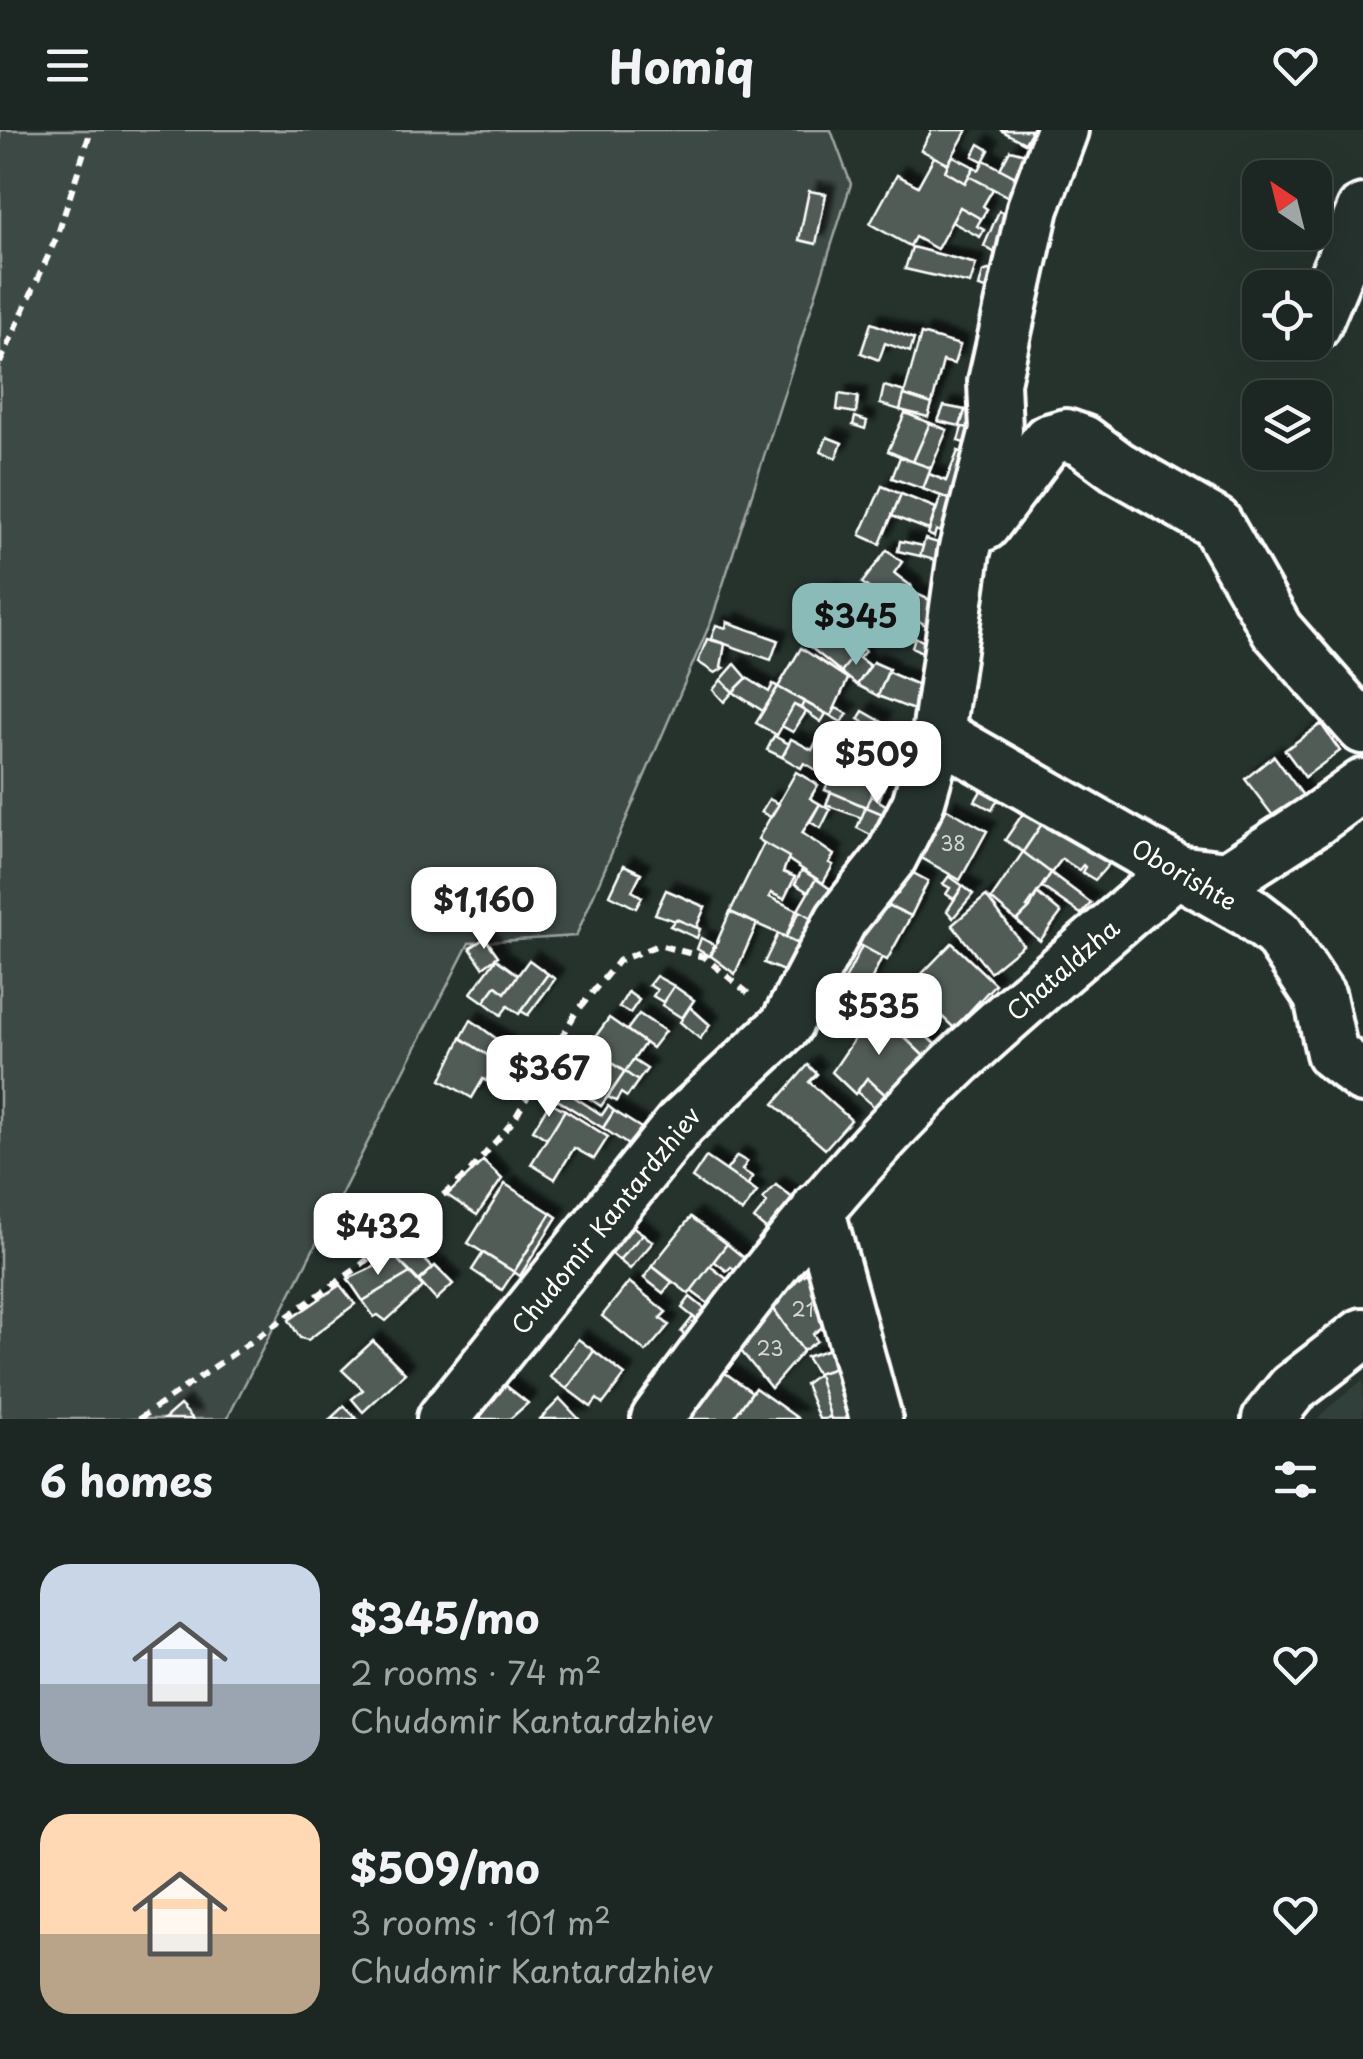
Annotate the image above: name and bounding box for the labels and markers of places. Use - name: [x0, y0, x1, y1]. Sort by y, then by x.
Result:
- pin: $345: [797, 583, 915, 668]
- pin: $509: [818, 721, 936, 806]
- pin: $1,160: [403, 867, 565, 952]
- pin: $535: [820, 973, 938, 1058]
- pin: $367: [490, 1035, 608, 1120]
- pin: $432: [319, 1193, 437, 1278]

